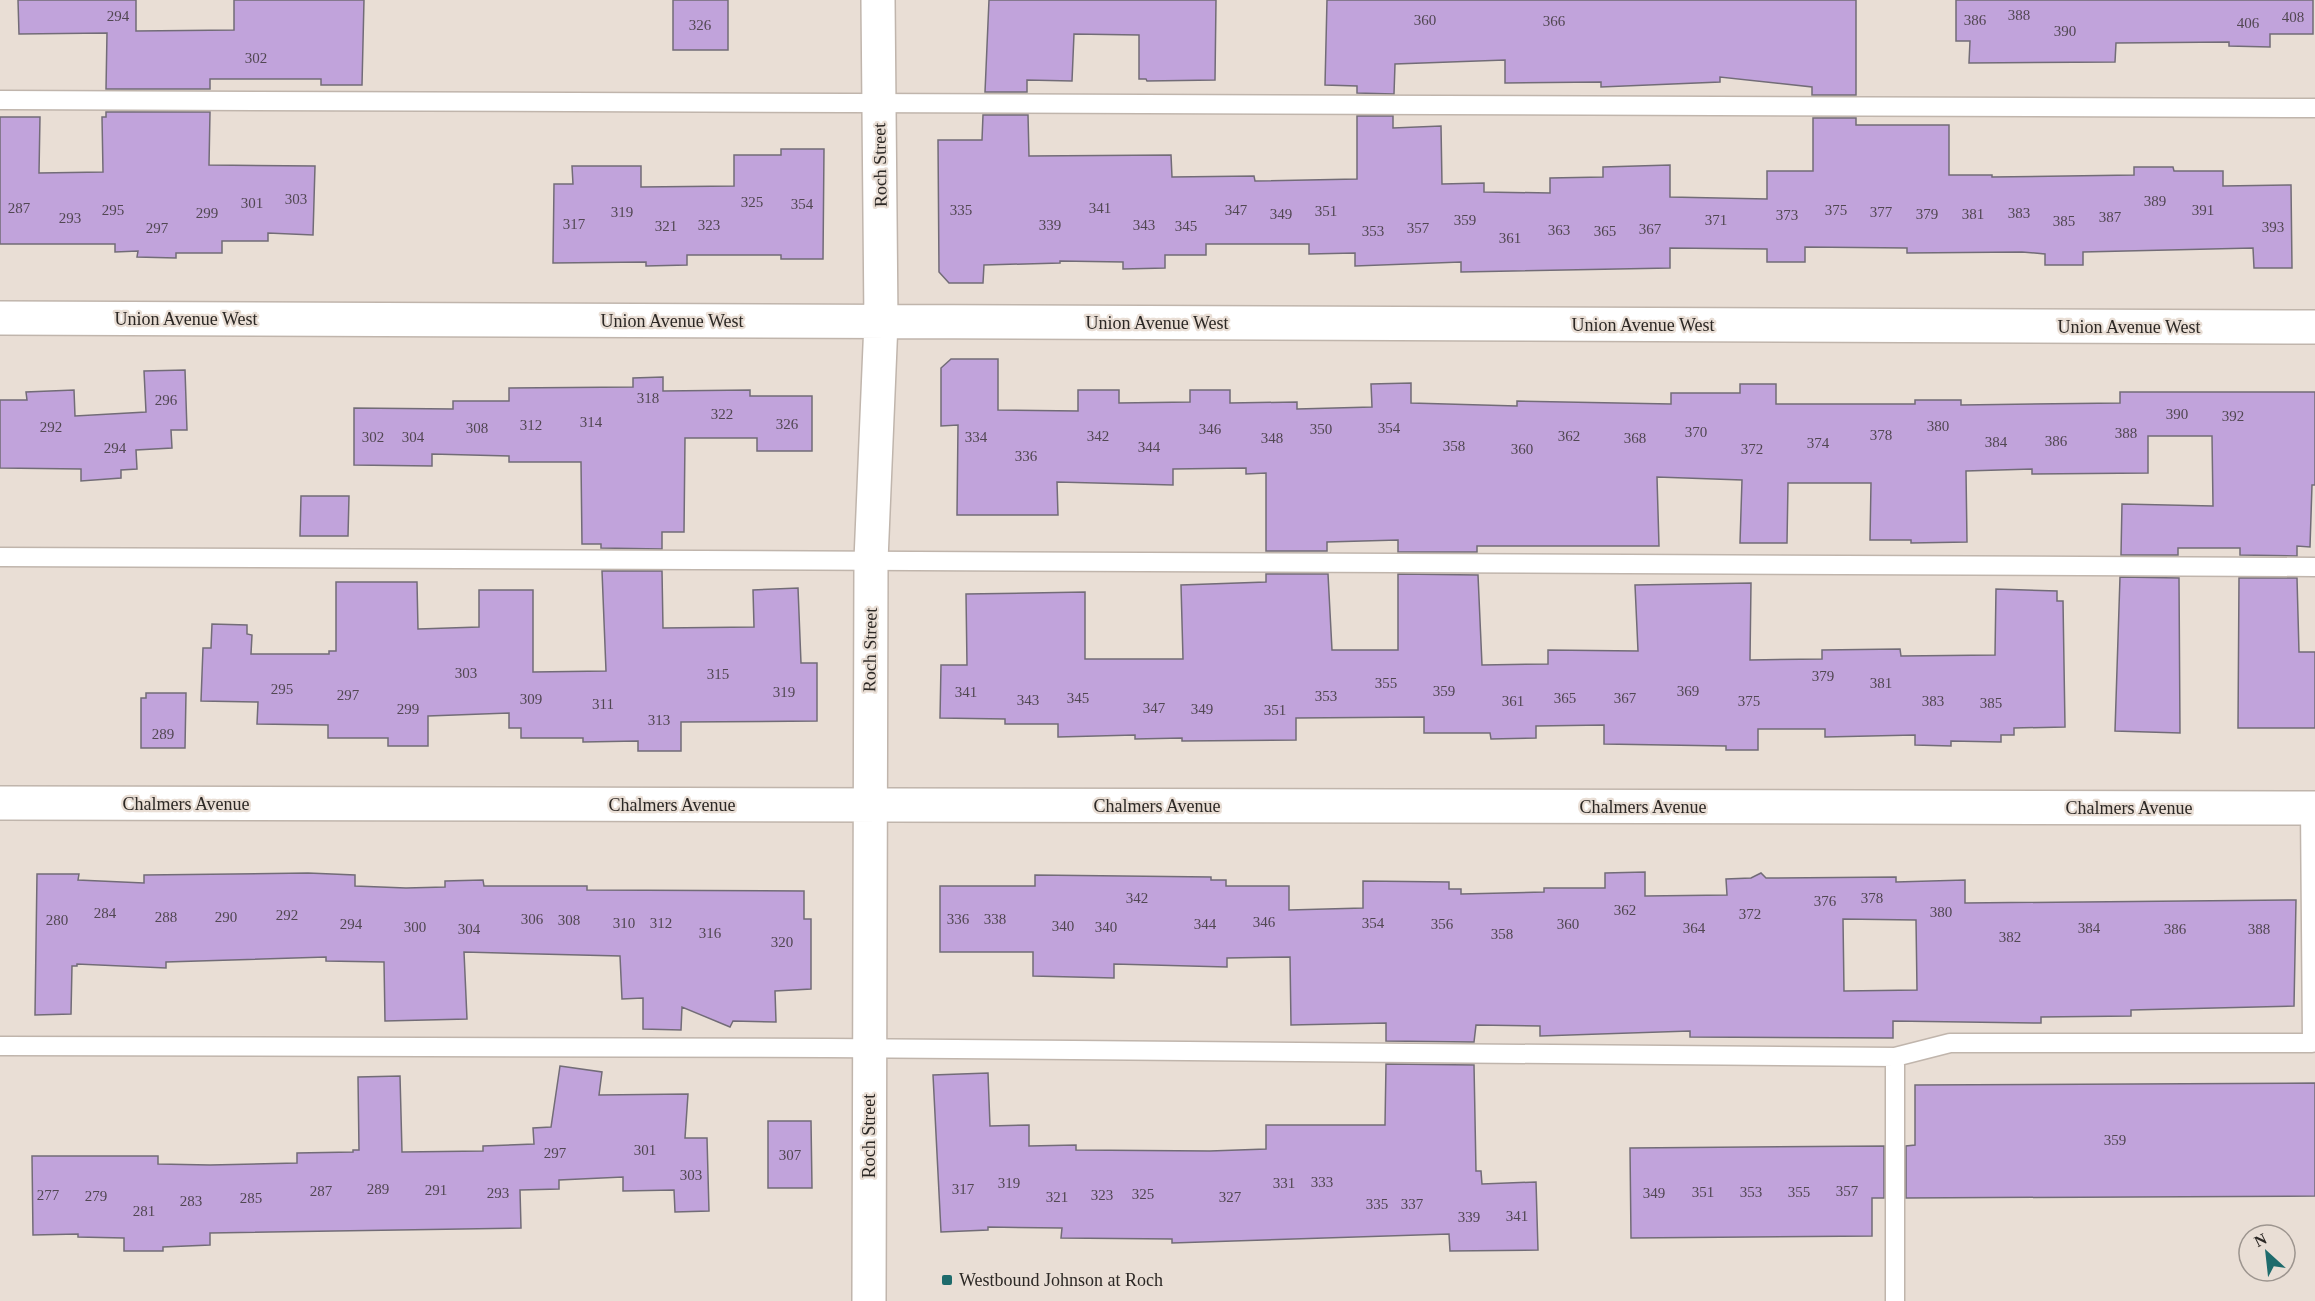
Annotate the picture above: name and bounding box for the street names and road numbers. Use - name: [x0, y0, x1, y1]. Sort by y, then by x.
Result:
- street label: Roch Street: [869, 123, 891, 207]
- street label: Union Avenue West: [115, 309, 257, 329]
- street label: Union Avenue West: [601, 311, 743, 331]
- street label: Union Avenue West: [1086, 313, 1228, 333]
- street label: Union Avenue West: [1572, 315, 1714, 335]
- street label: Union Avenue West: [2058, 317, 2200, 337]
- street label: Roch Street: [859, 608, 881, 692]
- street label: Chalmers Avenue: [122, 794, 250, 814]
- street label: Chalmers Avenue: [608, 795, 736, 815]
- street label: Chalmers Avenue: [1093, 796, 1221, 816]
- street label: Chalmers Avenue: [1579, 797, 1707, 817]
- street label: Chalmers Avenue: [2065, 798, 2193, 818]
- street label: Roch Street: [859, 1094, 879, 1178]

